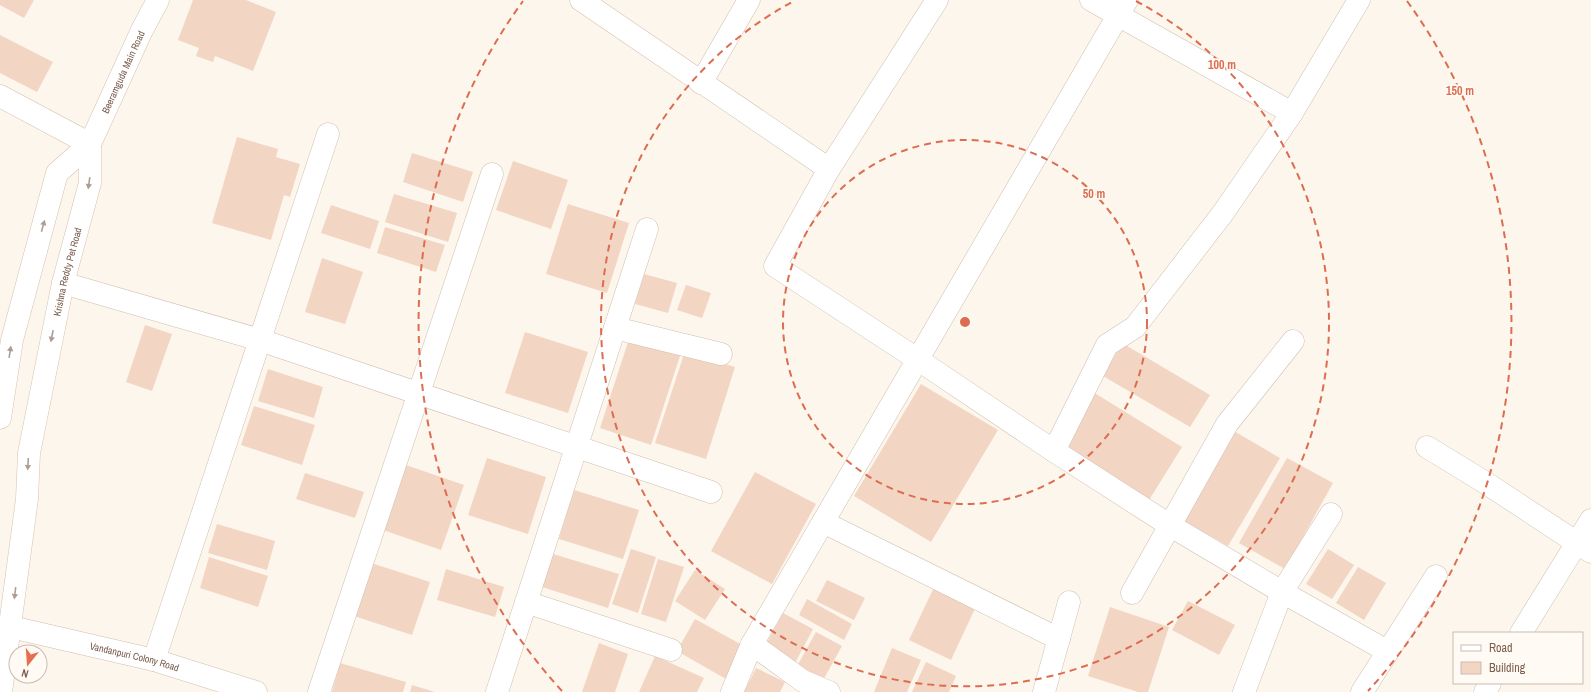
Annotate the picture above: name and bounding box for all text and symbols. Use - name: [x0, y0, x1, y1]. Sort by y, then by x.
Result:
- street label: Beeramguda Main Road: [98, 29, 147, 115]
- text: 100 m: [1208, 57, 1236, 73]
- text: 150 m: [1446, 83, 1474, 99]
- one-way arrow: [86, 177, 92, 189]
- text: 50 m: [1083, 186, 1105, 202]
- one-way arrow: [40, 220, 46, 232]
- street label: Krishna Reddy Pet Road: [50, 226, 84, 317]
- centre of rings: [958, 315, 972, 329]
- one-way arrow: [49, 330, 55, 343]
- one-way arrow: [7, 346, 13, 358]
- one-way arrow: [25, 458, 32, 470]
- one-way arrow: [12, 587, 18, 599]
- legend: [1453, 632, 1583, 684]
- street label: Vandanpuri Colony Road: [89, 639, 181, 674]
- text: Road: [1489, 640, 1513, 656]
- north arrow: [8, 644, 48, 684]
- text: Building: [1489, 660, 1526, 676]
- text: N: [20, 666, 30, 681]

